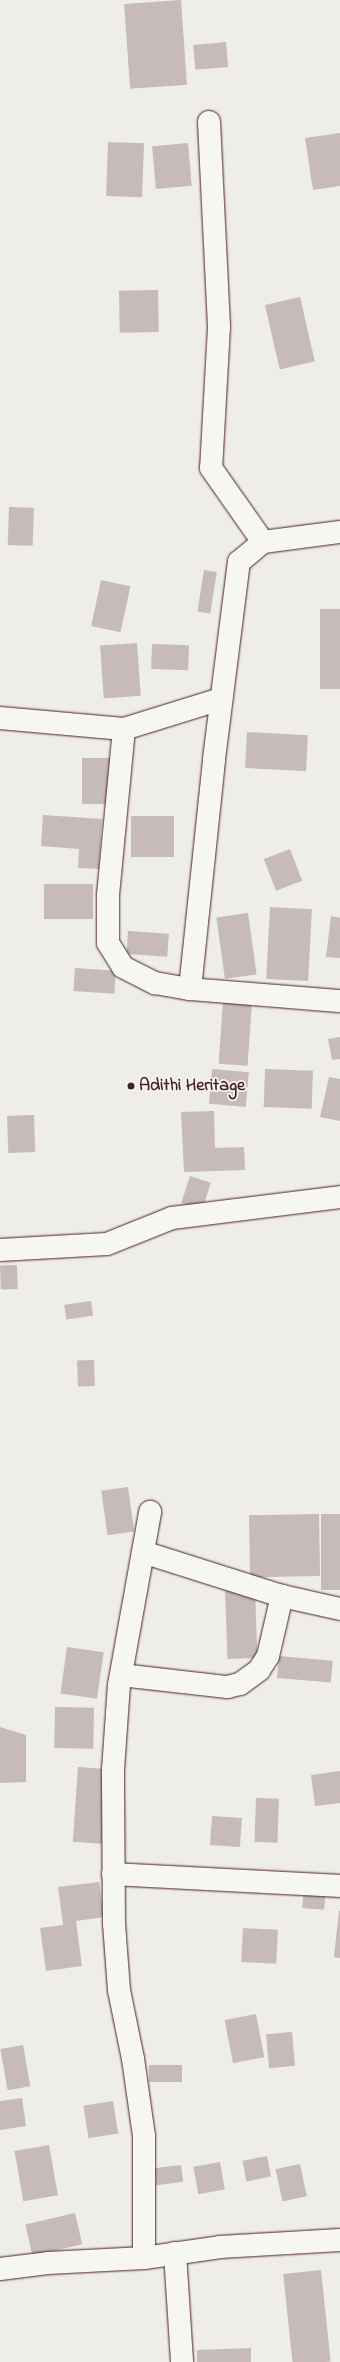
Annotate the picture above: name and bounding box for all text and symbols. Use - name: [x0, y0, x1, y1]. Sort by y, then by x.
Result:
- place label: Adithi Heritage: [139, 1075, 245, 1097]
- marker: Adithi Heritage: [126, 1081, 136, 1091]

